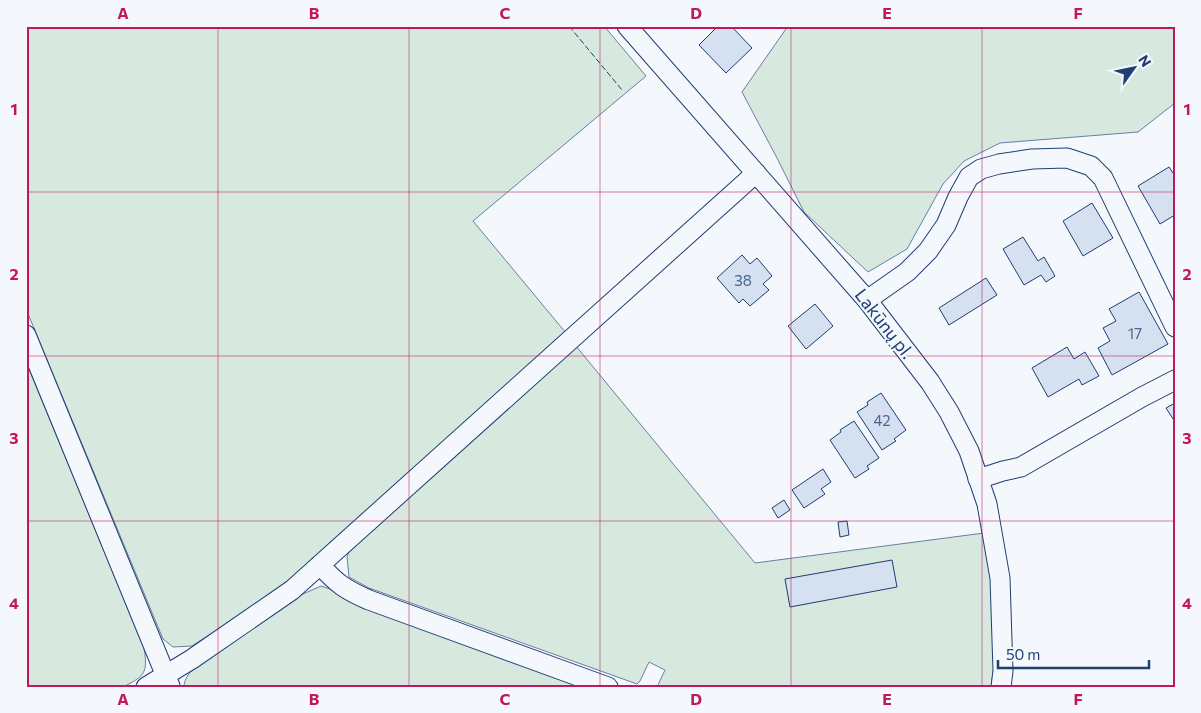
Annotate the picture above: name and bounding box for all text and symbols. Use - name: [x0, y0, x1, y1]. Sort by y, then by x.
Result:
- text: A: [117, 3, 129, 22]
- text: B: [309, 3, 320, 22]
- text: C: [500, 3, 511, 22]
- text: D: [690, 3, 702, 22]
- text: E: [882, 3, 892, 22]
- text: F: [1073, 3, 1083, 22]
- north arrow: [1108, 42, 1158, 92]
- text: N: [1135, 52, 1155, 70]
- text: 1: [10, 99, 18, 118]
- text: 1: [1183, 99, 1191, 118]
- text: 2: [9, 264, 19, 283]
- text: 2: [1182, 264, 1192, 283]
- house number: 38: [734, 271, 752, 289]
- street label: Lakūnų pl.: [851, 284, 919, 363]
- house number: 17: [1128, 324, 1142, 342]
- house number: 42: [873, 411, 891, 429]
- text: 3: [9, 428, 19, 447]
- text: 3: [1182, 428, 1192, 447]
- text: 4: [9, 593, 19, 612]
- text: 4: [1182, 593, 1192, 612]
- scale bar: [998, 638, 1150, 670]
- text: 50 m: [1006, 645, 1040, 663]
- text: A: [117, 689, 129, 708]
- text: B: [309, 689, 320, 708]
- text: C: [500, 689, 511, 708]
- text: D: [690, 689, 702, 708]
- text: E: [882, 689, 892, 708]
- text: F: [1073, 689, 1083, 708]

